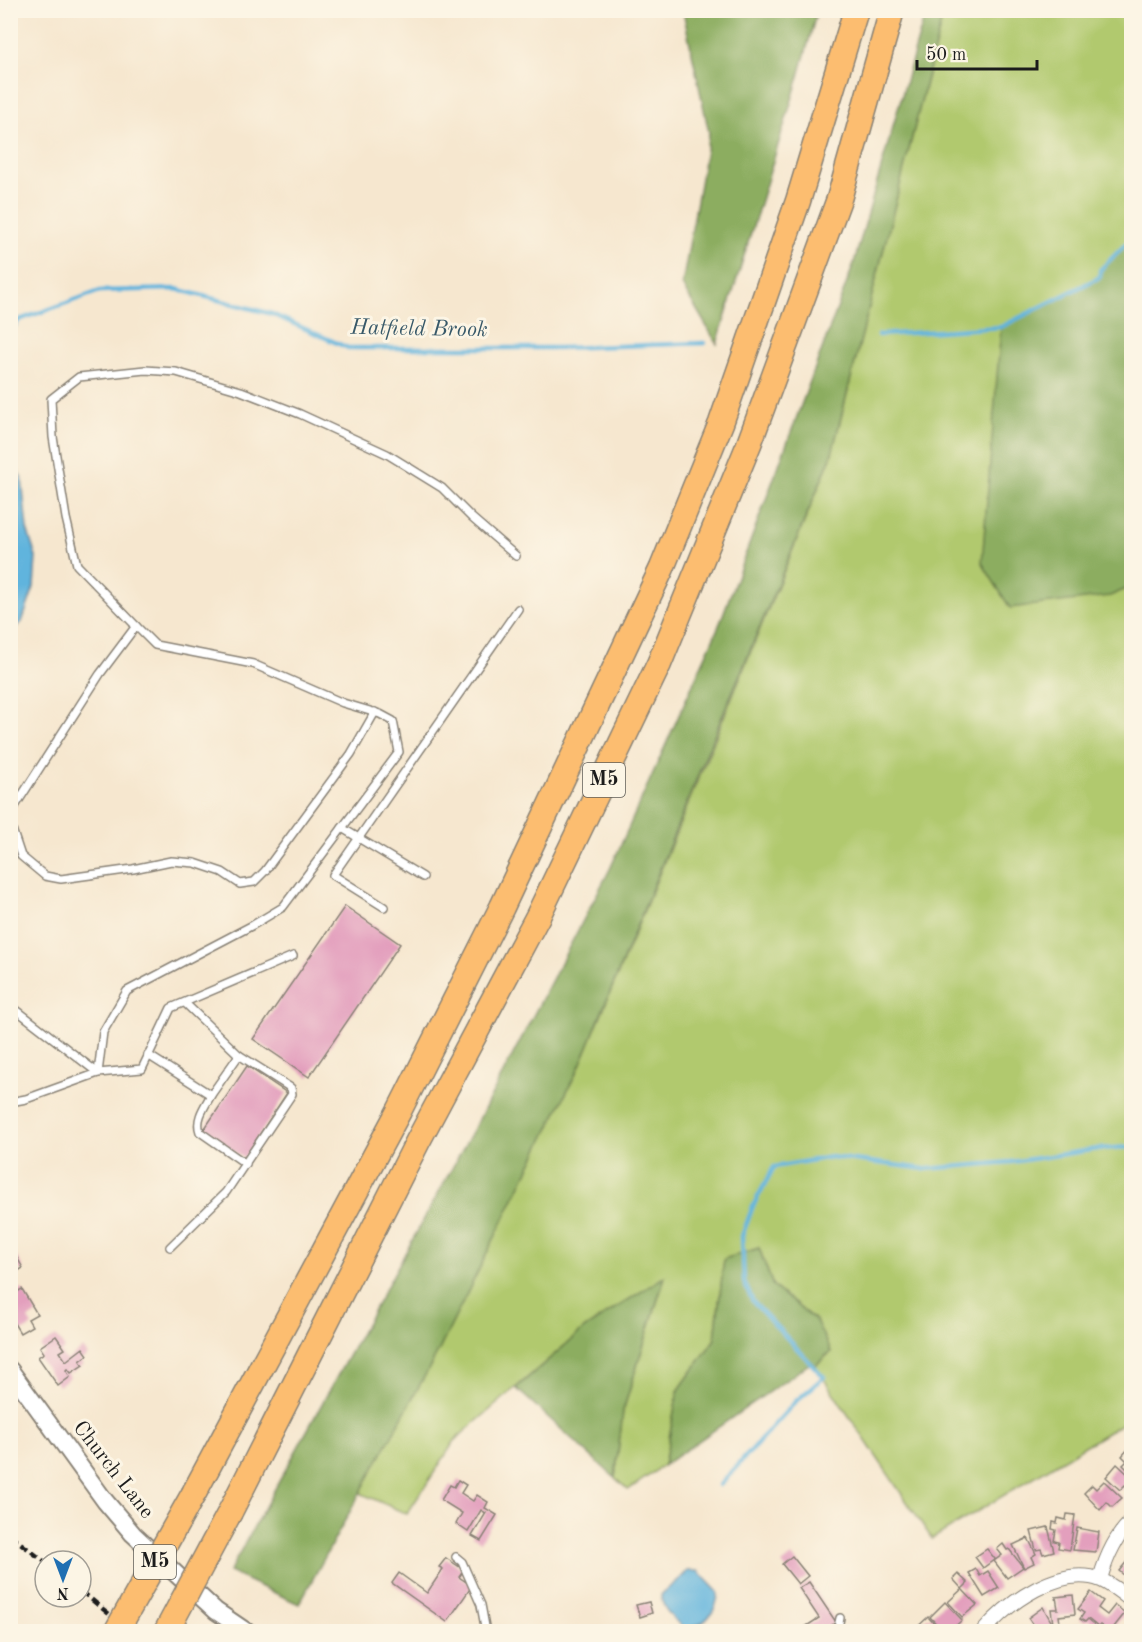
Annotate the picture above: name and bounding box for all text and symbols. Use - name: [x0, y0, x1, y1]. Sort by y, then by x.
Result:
- scale bar: [917, 33, 1037, 71]
- text: 50 m: [926, 46, 966, 64]
- water label: Hatfield Brook: [349, 317, 488, 341]
- road number: M5: [583, 763, 625, 797]
- street label: Church Lane: [69, 1417, 157, 1523]
- road number: M5: [134, 1545, 176, 1579]
- north arrow: [33, 1549, 93, 1609]
- text: N: [56, 1584, 69, 1600]

